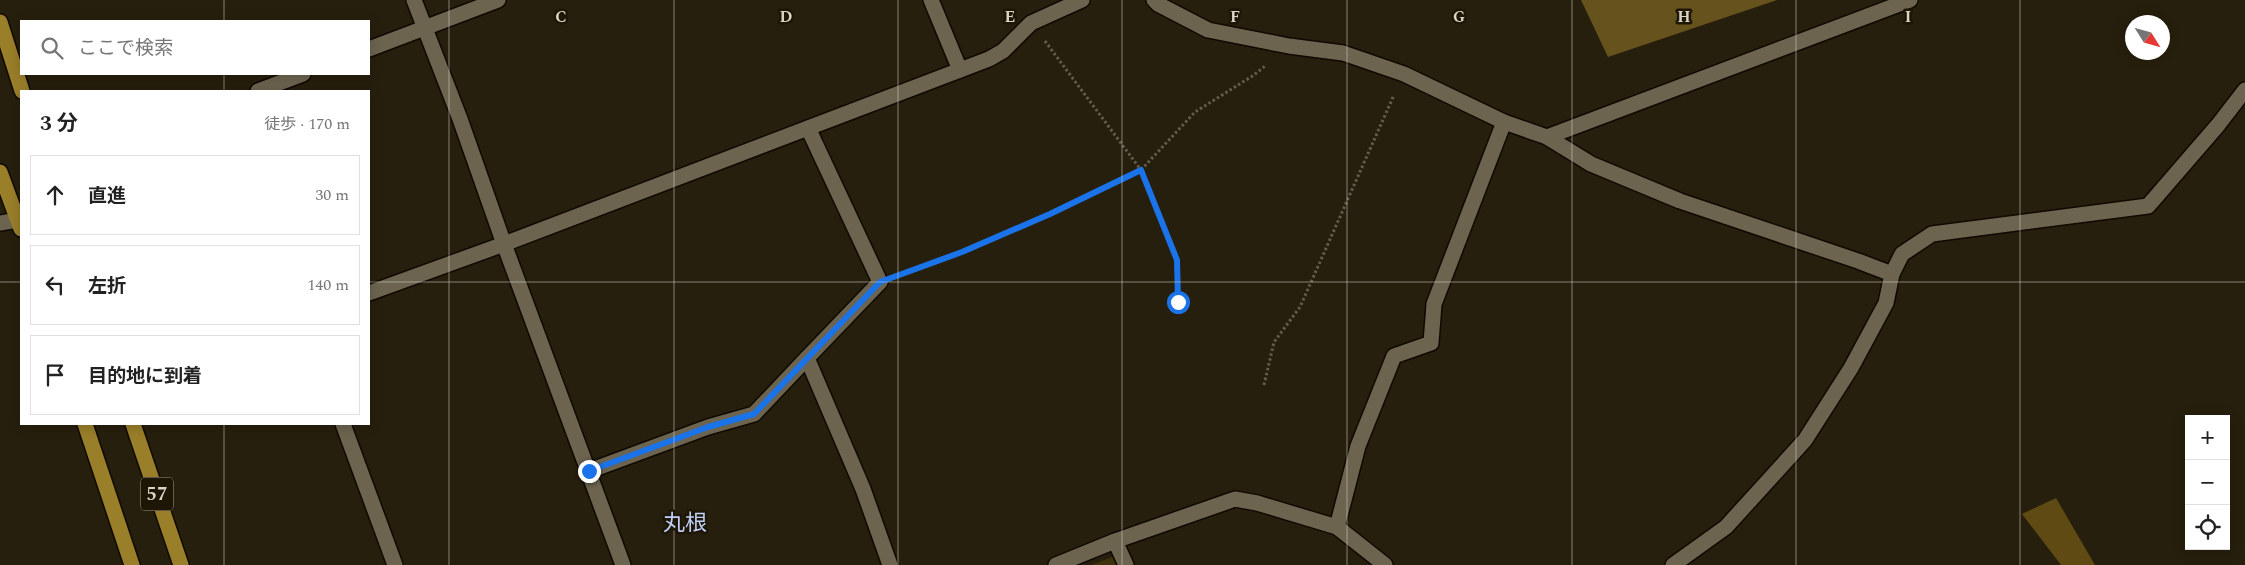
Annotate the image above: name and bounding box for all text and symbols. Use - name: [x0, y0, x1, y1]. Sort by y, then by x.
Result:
- text: C: [555, 5, 567, 29]
- text: D: [780, 5, 793, 29]
- text: E: [1005, 5, 1015, 29]
- text: F: [1230, 5, 1240, 29]
- text: G: [1453, 5, 1465, 29]
- text: H: [1677, 5, 1691, 29]
- text: I: [1905, 5, 1911, 29]
- north arrow: [2125, 15, 2170, 60]
- search box: [20, 20, 370, 75]
- icon: search: [38, 34, 66, 62]
- text: ここで検索: [78, 34, 173, 63]
- text: 3 分: [40, 108, 78, 140]
- text: 徒歩 · 170 m: [264, 112, 350, 136]
- icon: ahead: [41, 181, 69, 209]
- text: 直進: [88, 182, 126, 211]
- text: 30 m: [315, 183, 349, 207]
- icon: left: [41, 271, 69, 299]
- text: 左折: [88, 272, 126, 301]
- text: 140 m: [307, 273, 349, 297]
- route start: [1167, 291, 1190, 314]
- icon: arrive: [41, 361, 69, 389]
- text: 目的地に到着: [88, 362, 202, 391]
- map controls: [2185, 415, 2230, 550]
- button: +: [2185, 415, 2230, 460]
- route end: [578, 460, 601, 483]
- button: −: [2185, 460, 2230, 505]
- road number: 57: [141, 478, 173, 510]
- button: locate: [2185, 505, 2230, 550]
- district label: 丸根: [663, 507, 707, 540]

